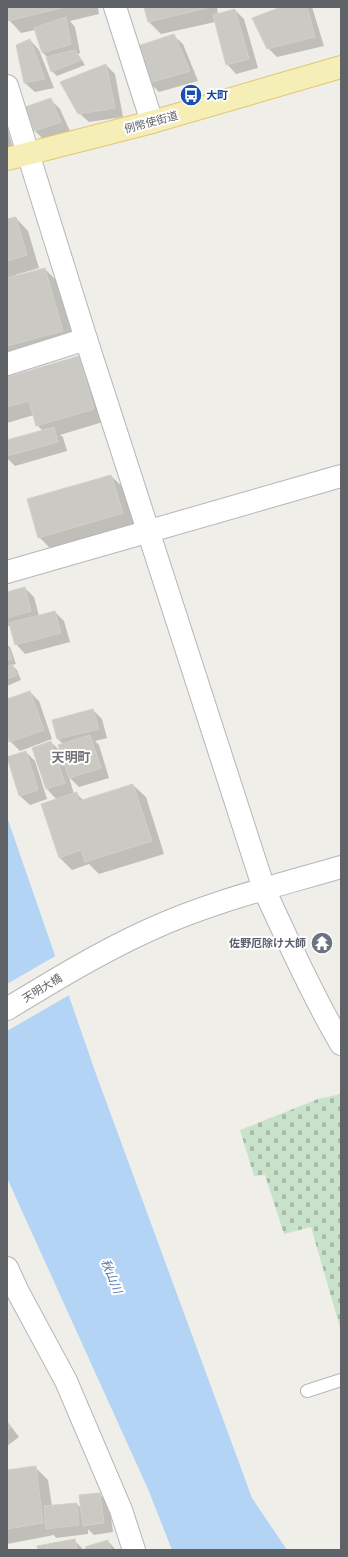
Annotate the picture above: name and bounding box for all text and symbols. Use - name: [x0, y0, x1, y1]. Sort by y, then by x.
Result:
- bus stop icon: 大町: [178, 82, 204, 108]
- place label: 大町: [206, 88, 228, 102]
- street label: 例幣使街道: [123, 108, 179, 136]
- district label: 天明町: [51, 749, 91, 765]
- temple icon: 佐野厄除け大師: [309, 930, 335, 956]
- place label: 佐野厄除け大師: [229, 936, 306, 950]
- street label: 天明大橋: [20, 971, 64, 1005]
- water label: 秋山川: [98, 1256, 126, 1297]

